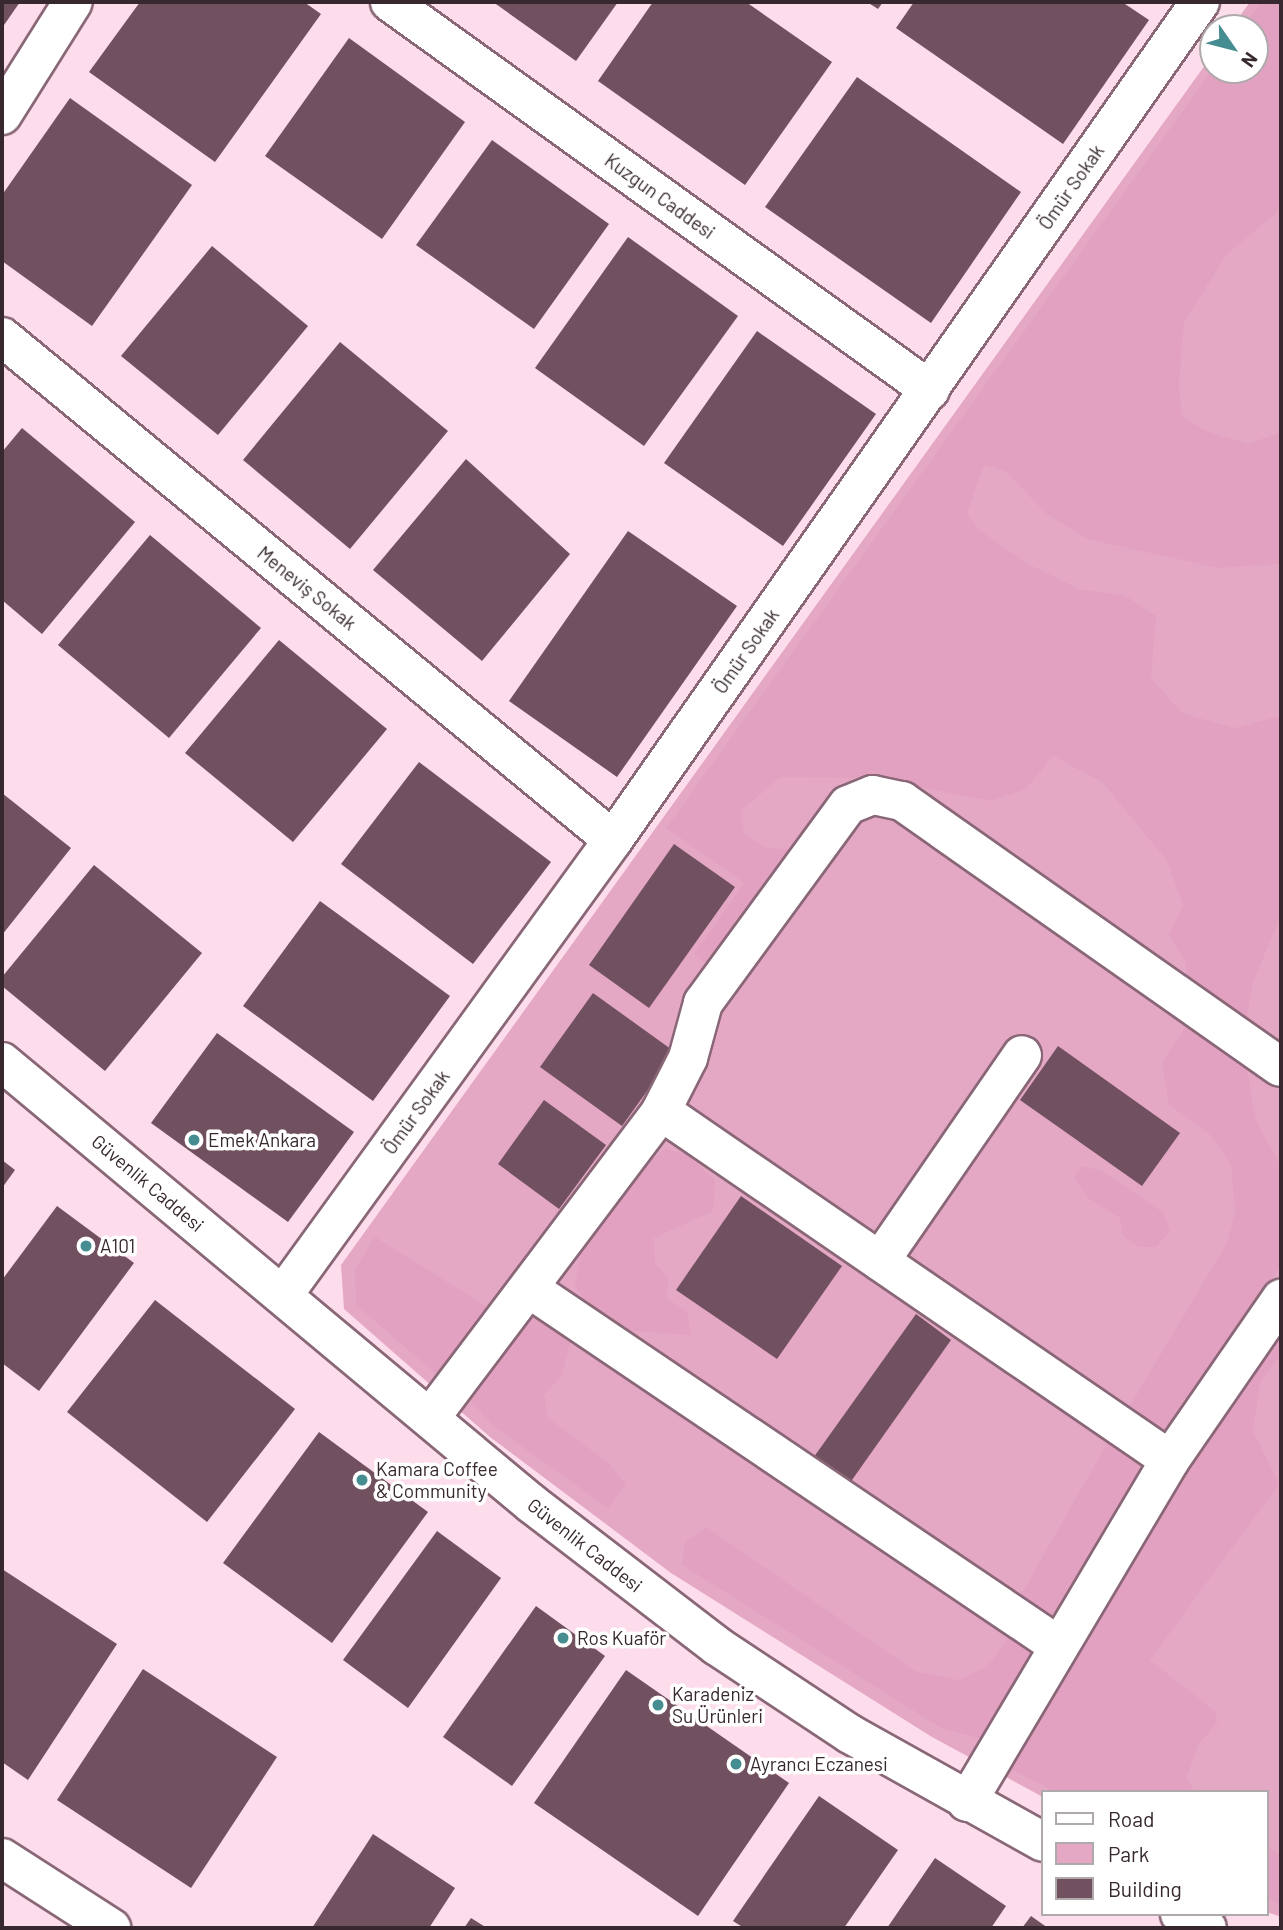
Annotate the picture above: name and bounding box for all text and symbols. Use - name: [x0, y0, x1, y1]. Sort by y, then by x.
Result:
- north arrow: [1199, 14, 1269, 84]
- text: N: [1237, 48, 1263, 72]
- street label: Ömür Sokak: [1033, 140, 1109, 234]
- street label: Kuzgun Caddesi: [601, 148, 719, 244]
- street label: Meneviş Sokak: [253, 541, 361, 635]
- street label: Ömür Sokak: [708, 604, 784, 698]
- street label: Ömür Sokak: [378, 1065, 454, 1159]
- place label: Emek Ankara: [208, 1129, 316, 1151]
- street label: Güvenlik Caddesi: [87, 1130, 209, 1236]
- marker: Emek Ankara: [186, 1132, 202, 1148]
- place label: A101: [100, 1235, 135, 1257]
- marker: A101: [78, 1238, 94, 1254]
- place label: Kamara Coffee & Community: [376, 1458, 498, 1502]
- marker: Kamara Coffee & Community: [354, 1472, 370, 1488]
- street label: Güvenlik Caddesi: [523, 1493, 647, 1597]
- place label: Ros Kuaför: [577, 1627, 666, 1649]
- marker: Ros Kuaför: [555, 1630, 571, 1646]
- place label: Karadeniz Su Ürünleri: [672, 1683, 763, 1727]
- marker: Karadeniz Su Ürünleri: [650, 1697, 666, 1713]
- place label: Ayrancı Eczanesi: [750, 1753, 888, 1775]
- marker: Ayrancı Eczanesi: [728, 1756, 744, 1772]
- legend: [1042, 1790, 1269, 1916]
- text: Road: [1108, 1806, 1154, 1831]
- text: Park: [1108, 1841, 1149, 1866]
- text: Building: [1108, 1876, 1182, 1901]

